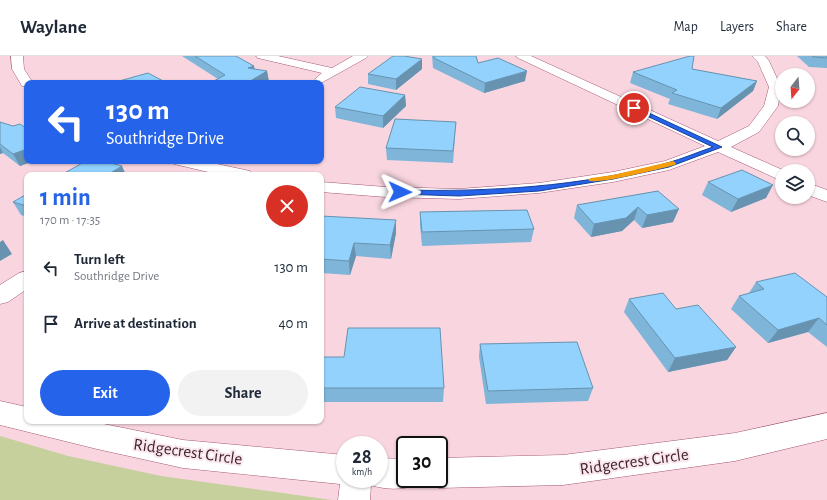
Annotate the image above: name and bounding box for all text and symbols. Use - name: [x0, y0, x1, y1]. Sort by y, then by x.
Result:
- text: Waylane: [20, 18, 87, 37]
- text: Map: [673, 20, 698, 34]
- text: Layers: [720, 20, 754, 34]
- text: Share: [776, 20, 807, 34]
- north arrow: [775, 68, 815, 108]
- map controls: [775, 68, 815, 204]
- pin: [617, 91, 651, 125]
- icon: left: [40, 96, 92, 148]
- text: 130 m: [106, 97, 170, 125]
- icon: arrive: [623, 97, 645, 119]
- button: search: [775, 116, 815, 156]
- text: Southridge Drive: [106, 130, 224, 148]
- button: layers: [775, 164, 815, 204]
- position arrow: [379, 171, 421, 213]
- button: close: [266, 185, 308, 227]
- text: 1 min: [40, 186, 91, 210]
- text: 170 m · 17:35: [40, 214, 100, 227]
- text: Turn left: [74, 252, 125, 267]
- icon: left: [40, 257, 62, 279]
- text: 130 m: [274, 260, 308, 275]
- text: Southridge Drive: [74, 270, 159, 283]
- icon: arrive: [40, 313, 62, 335]
- text: Arrive at destination: [74, 316, 197, 331]
- text: 40 m: [278, 316, 308, 331]
- button: Exit: [40, 370, 170, 416]
- button: Share: [178, 370, 308, 416]
- street label: Ridgecrest Circle: [132, 435, 244, 468]
- speed limit sign: 30: [396, 436, 448, 488]
- street label: Ridgecrest Circle: [579, 445, 690, 478]
- text: 28: [352, 447, 372, 467]
- text: km/h: [352, 467, 372, 477]

